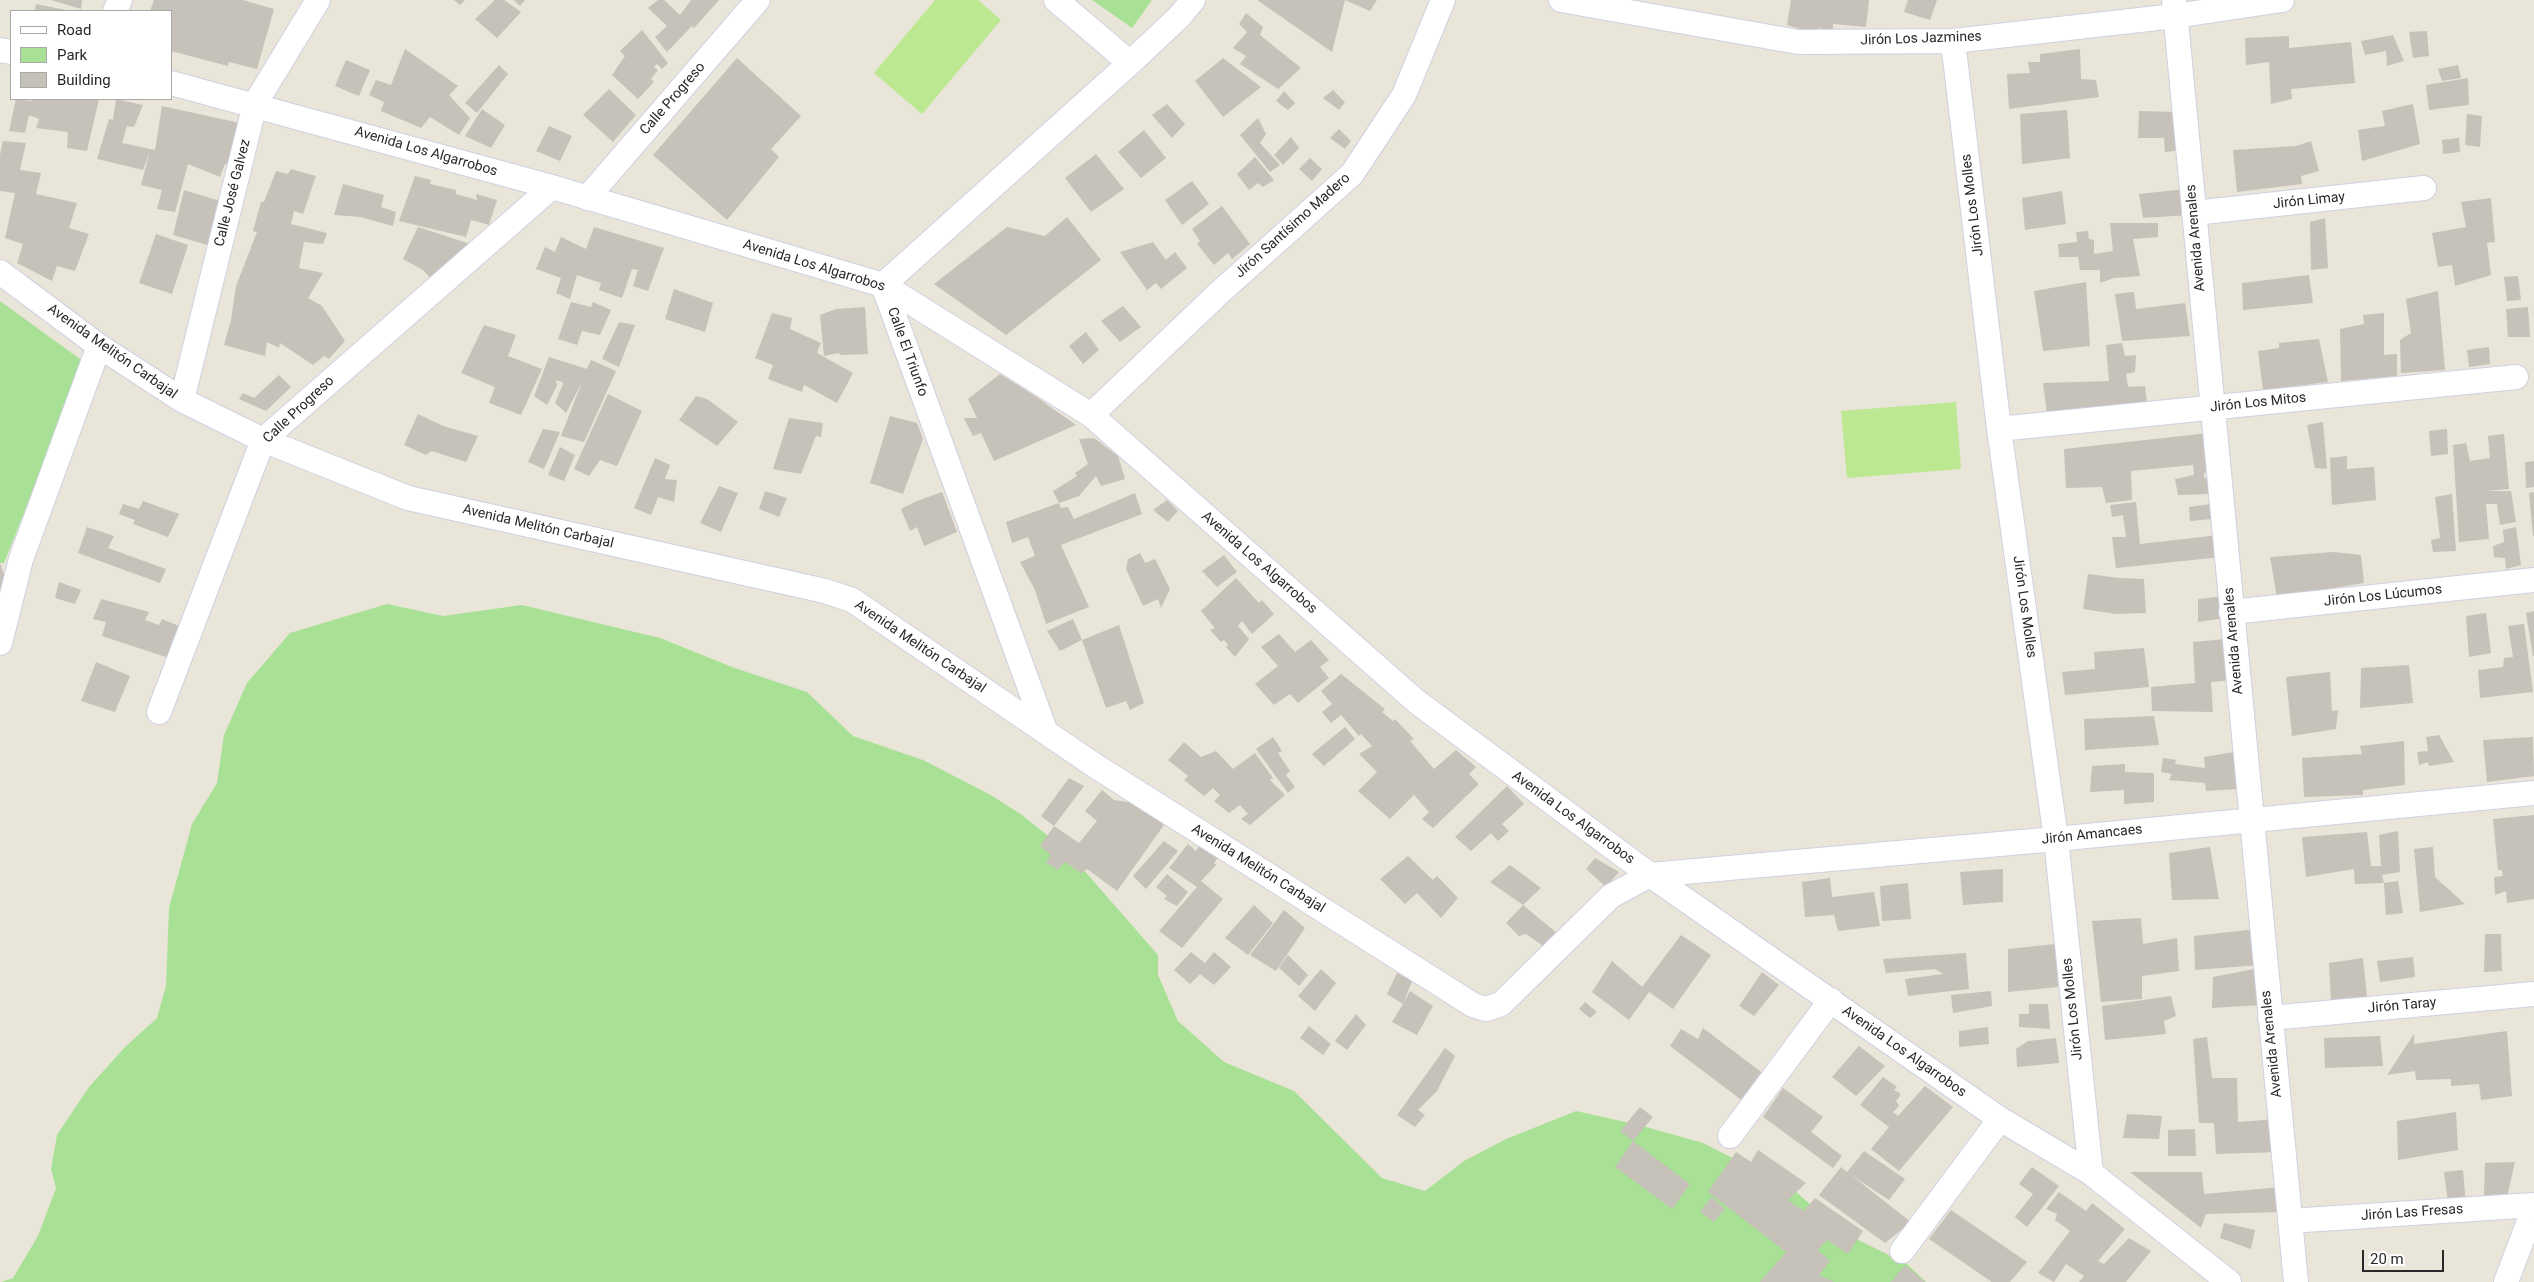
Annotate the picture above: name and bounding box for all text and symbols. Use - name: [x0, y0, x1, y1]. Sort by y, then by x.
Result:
- legend: [10, 10, 172, 100]
- text: Road: [57, 21, 91, 39]
- street label: Jirón Los Jazmines: [1860, 28, 1982, 50]
- text: Park: [57, 46, 87, 64]
- street label: Calle Progreso: [637, 59, 709, 139]
- text: Building: [57, 71, 111, 89]
- street label: Avenida Los Algarrobos: [353, 124, 499, 180]
- street label: Calle José Galvez: [212, 138, 254, 248]
- street label: Jirón Los Molles: [1958, 153, 1988, 257]
- street label: Jirón Santísimo Madero: [1232, 170, 1354, 282]
- street label: Avenida Arenales: [2183, 184, 2209, 292]
- street label: Jirón Limay: [2272, 189, 2346, 213]
- street label: Avenida Los Algarrobos: [741, 236, 887, 296]
- street label: Avenida Melitón Carbajal: [44, 301, 180, 403]
- street label: Calle El Triunfo: [883, 305, 931, 399]
- street label: Calle Progreso: [260, 373, 338, 447]
- street label: Jirón Los Mitos: [2209, 390, 2307, 416]
- street label: Avenida Melitón Carbajal: [461, 501, 615, 553]
- street label: Avenida Los Algarrobos: [1198, 508, 1320, 618]
- street label: Jirón Los Molles: [2009, 555, 2039, 659]
- street label: Jirón Los Lúcumos: [2323, 581, 2443, 611]
- street label: Avenida Arenales: [2221, 587, 2247, 695]
- street label: Avenida Melitón Carbajal: [851, 597, 989, 697]
- street label: Avenida Los Algarrobos: [1508, 768, 1638, 868]
- street label: Avenida Melitón Carbajal: [1188, 821, 1328, 917]
- street label: Jirón Amancaes: [2041, 821, 2143, 849]
- street label: Jirón Los Molles: [2059, 957, 2087, 1061]
- street label: Avenida Arenales: [2258, 990, 2286, 1098]
- street label: Jirón Taray: [2367, 995, 2437, 1017]
- street label: Avenida Los Algarrobos: [1839, 1003, 1969, 1101]
- street label: Jirón Las Fresas: [2360, 1201, 2464, 1225]
- scale bar: [2364, 1240, 2446, 1272]
- text: 20 m: [2370, 1250, 2404, 1268]

